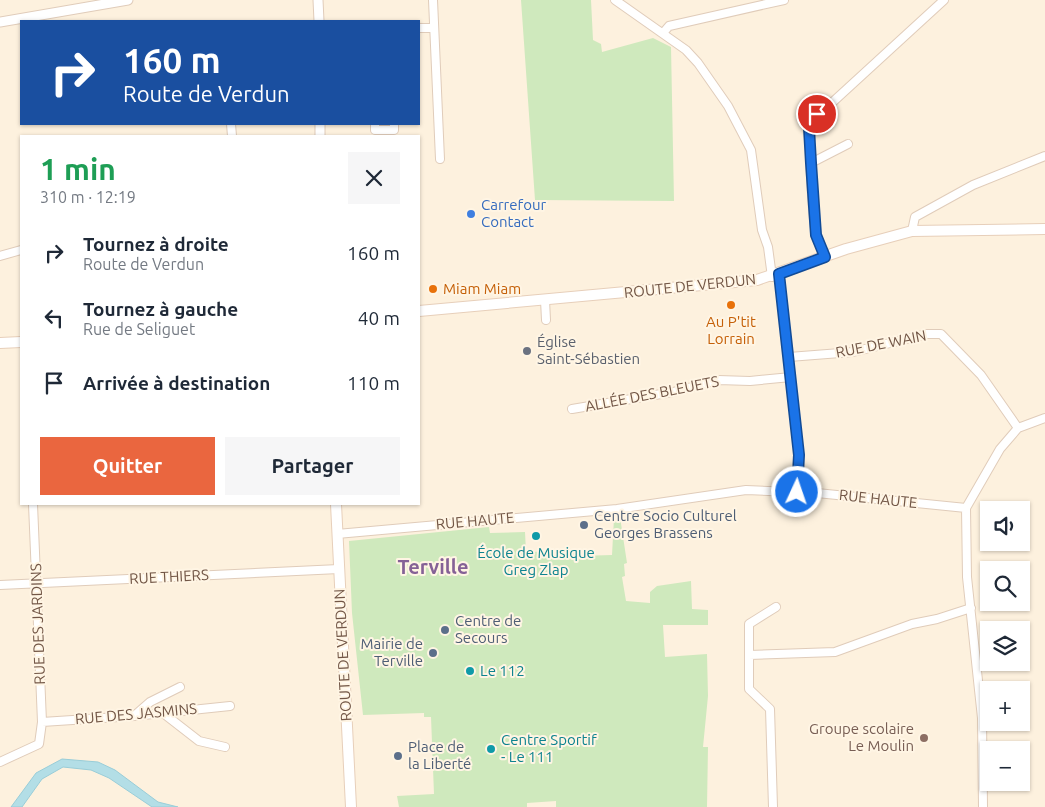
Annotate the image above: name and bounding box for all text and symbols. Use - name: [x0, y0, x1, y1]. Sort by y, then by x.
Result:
- icon: right: [40, 40, 105, 105]
- text: 160 m: [123, 40, 221, 80]
- text: Route de Verdun: [123, 81, 290, 106]
- pin: [796, 93, 838, 135]
- icon: arrive: [803, 100, 831, 128]
- text: 1 min: [40, 152, 116, 186]
- button: close: [348, 152, 400, 204]
- text: 310 m · 12:19: [40, 188, 136, 206]
- place label: Carrefour Contact: [481, 196, 547, 230]
- marker: Carrefour Contact: [465, 208, 477, 220]
- text: Tournez à droite: [83, 233, 229, 255]
- icon: right: [40, 239, 68, 267]
- text: 160 m: [347, 242, 400, 264]
- text: Route de Verdun: [83, 255, 204, 273]
- street label: ROUTE DE VERDUN: [623, 270, 757, 301]
- place label: Miam Miam: [443, 280, 521, 297]
- marker: Miam Miam: [427, 283, 439, 295]
- text: Tournez à gauche: [83, 298, 238, 320]
- marker: Au P'tit Lorrain: [725, 299, 737, 311]
- icon: left: [40, 304, 68, 332]
- text: 40 m: [358, 307, 400, 329]
- place label: Au P'tit Lorrain: [706, 313, 756, 347]
- text: Rue de Seliguet: [83, 320, 195, 338]
- street label: RUE DE WAIN: [834, 326, 928, 361]
- place label: Église Saint-Sébastien: [537, 333, 640, 367]
- marker: Église Saint-Sébastien: [521, 345, 533, 357]
- icon: arrive: [40, 369, 68, 397]
- text: Arrivée à destination: [83, 372, 270, 394]
- text: 110 m: [347, 372, 400, 394]
- street label: ALLÉE DES BLEUETS: [584, 372, 720, 415]
- button: Quitter: [40, 437, 215, 495]
- button: Partager: [225, 437, 400, 495]
- position arrow: [770, 465, 822, 517]
- street label: RUE HAUTE: [838, 486, 918, 511]
- map controls: [980, 501, 1030, 791]
- button: sound: [980, 501, 1030, 551]
- place label: Centre Socio Culturel Georges Brassens: [594, 507, 737, 541]
- street label: RUE HAUTE: [435, 509, 515, 532]
- marker: Centre Socio Culturel Georges Brassens: [578, 519, 590, 531]
- marker: École de Musique Greg Zlap: [530, 530, 542, 542]
- place label: École de Musique Greg Zlap: [477, 544, 595, 578]
- district label: Terville: [398, 555, 468, 578]
- button: search: [980, 561, 1030, 611]
- street label: RUE DES JARDINS: [27, 563, 48, 685]
- street label: RUE THIERS: [129, 566, 209, 587]
- street label: ROUTE DE VERDUN: [331, 588, 354, 722]
- place label: Centre de Secours: [455, 612, 521, 646]
- button: layers: [980, 621, 1030, 671]
- marker: Centre de Secours: [439, 624, 451, 636]
- place label: Mairie de Terville: [361, 635, 423, 669]
- marker: Mairie de Terville: [427, 647, 439, 659]
- place label: Le 112: [480, 662, 525, 679]
- marker: Le 112: [464, 665, 476, 677]
- button: +: [980, 681, 1030, 731]
- street label: RUE DES JASMINS: [74, 700, 198, 727]
- place label: Groupe scolaire Le Moulin: [809, 720, 914, 754]
- place label: Centre Sportif - Le 111: [501, 731, 597, 765]
- marker: Groupe scolaire Le Moulin: [918, 732, 930, 744]
- place label: Place de la Liberté: [408, 738, 471, 772]
- button: −: [980, 741, 1030, 791]
- marker: Centre Sportif - Le 111: [485, 743, 497, 755]
- marker: Place de la Liberté: [392, 750, 404, 762]

